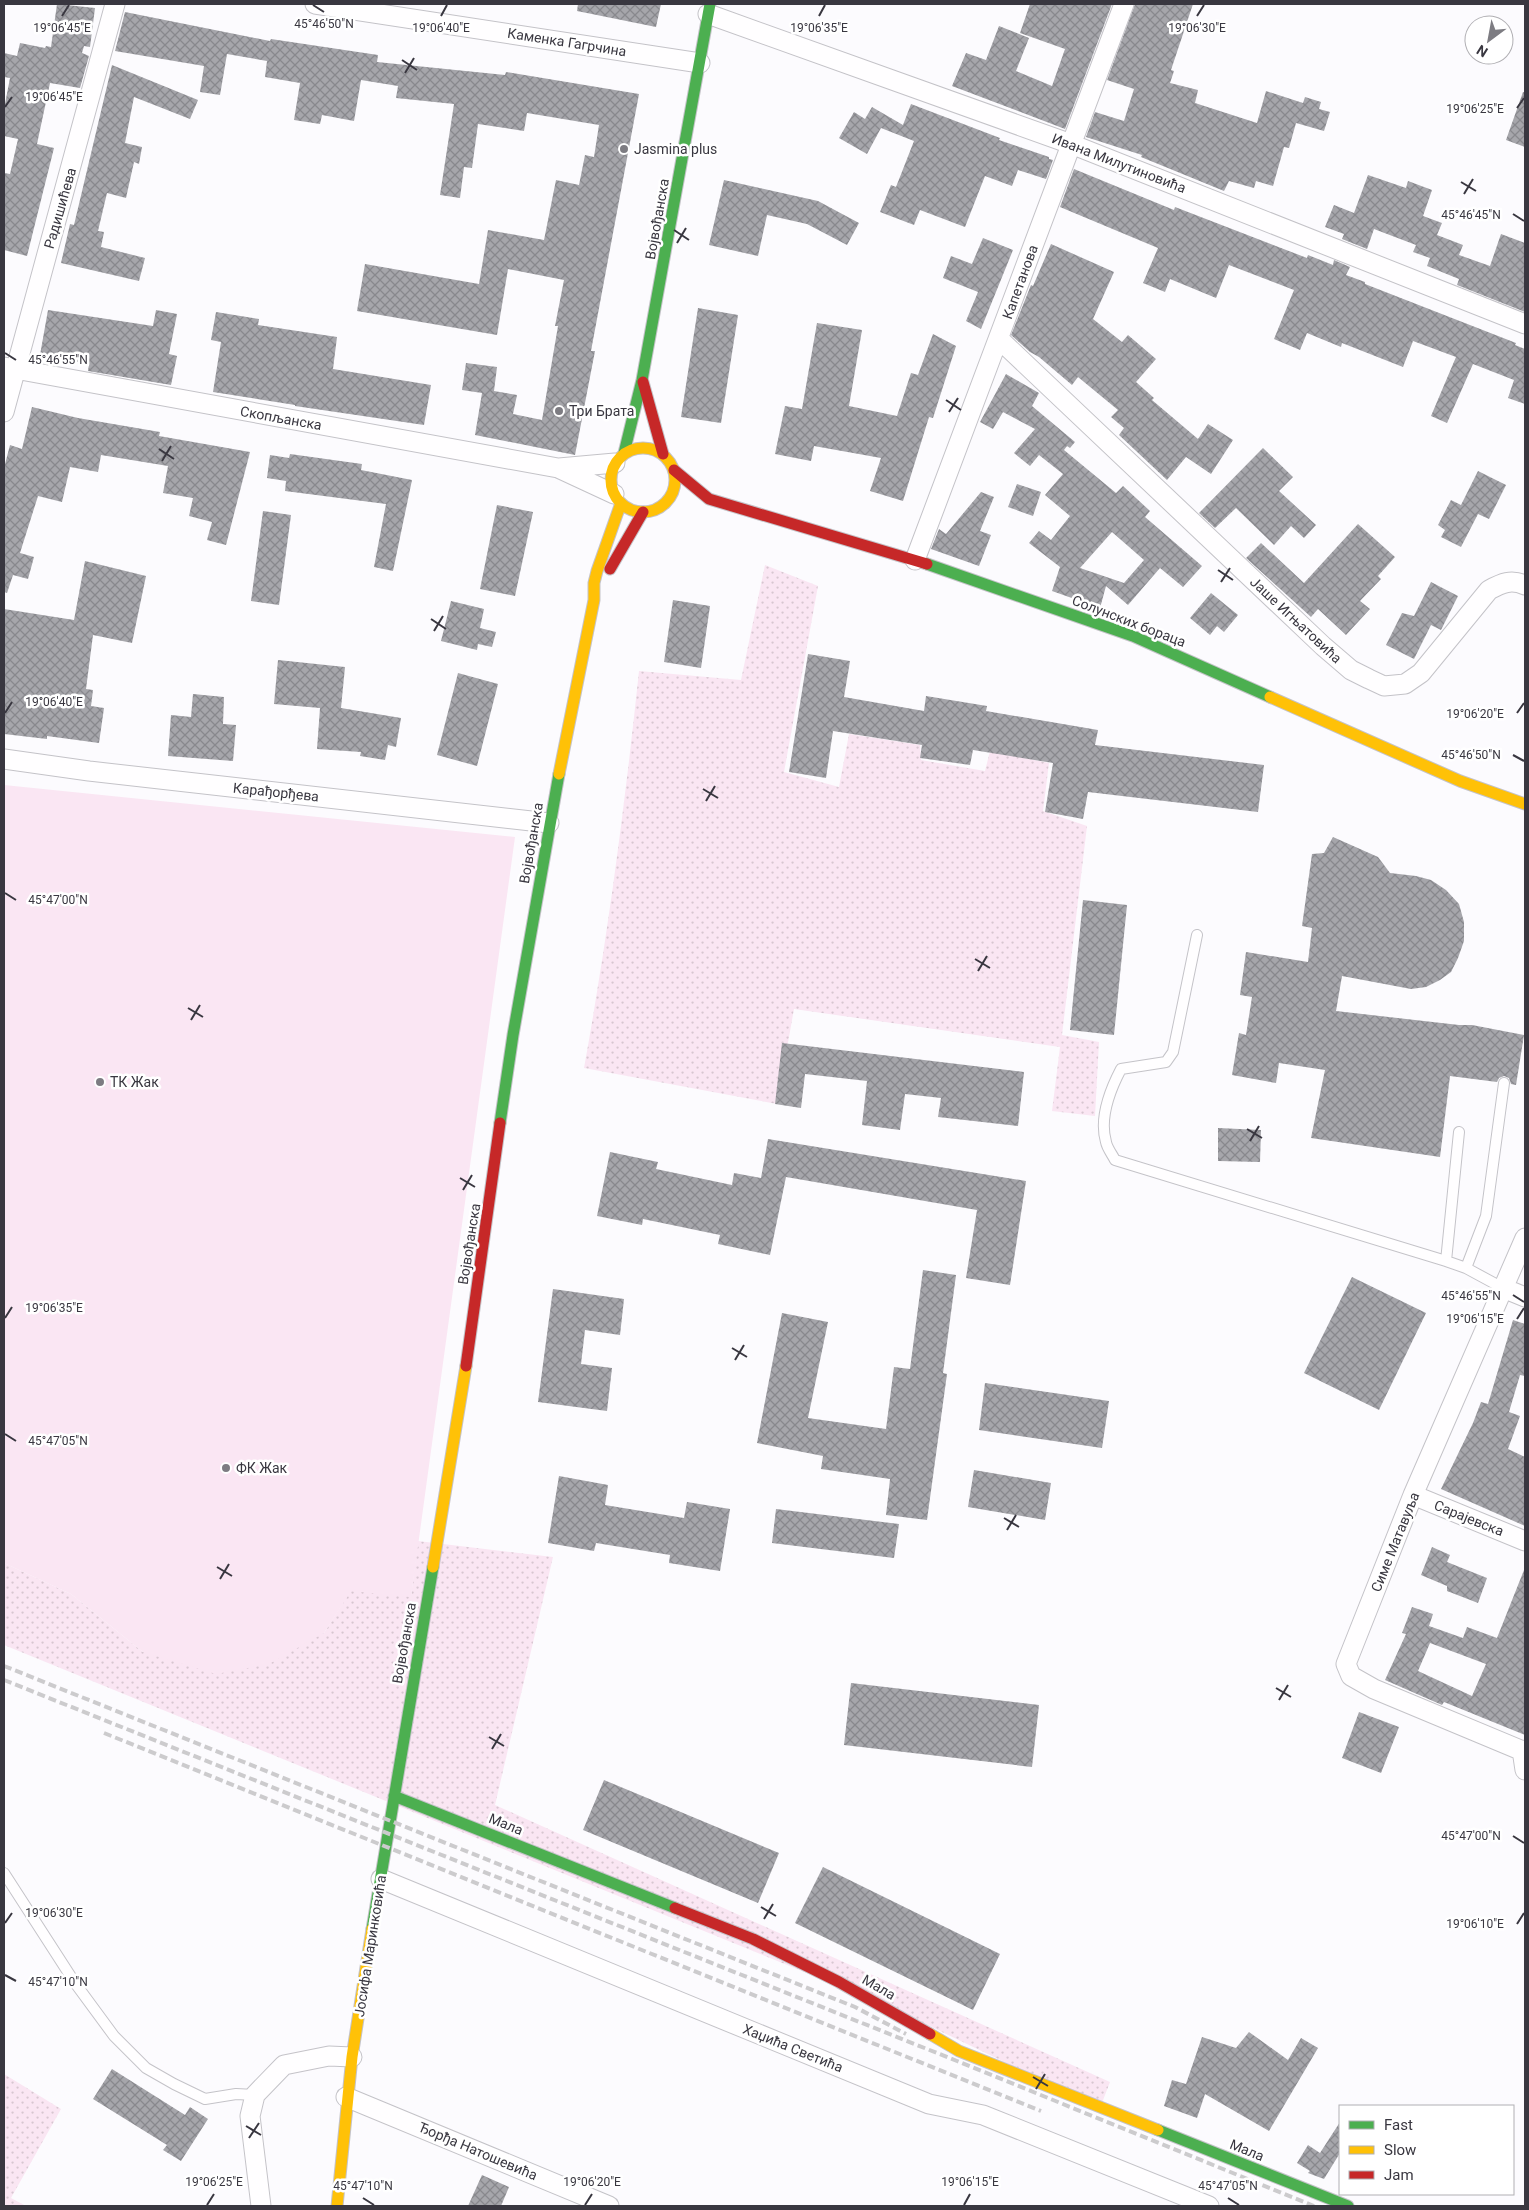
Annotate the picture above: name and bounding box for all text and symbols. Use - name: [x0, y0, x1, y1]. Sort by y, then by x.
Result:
- north arrow: [1464, 15, 1514, 65]
- text: 45°46'50"N: [294, 17, 354, 31]
- text: 19°06'45"E: [33, 21, 91, 35]
- text: 19°06'40"E: [412, 21, 470, 35]
- text: 19°06'35"E: [790, 21, 848, 35]
- text: 19°06'30"E: [1168, 21, 1226, 35]
- street label: Каменка Гагрчина: [506, 25, 628, 59]
- text: N: [1474, 42, 1491, 60]
- text: 19°06'45"E: [25, 90, 83, 104]
- text: 19°06'25"E: [1446, 102, 1504, 116]
- street label: Ивана Милутиновића: [1050, 130, 1188, 196]
- place label: Jasmina plus: [634, 141, 717, 157]
- marker: Jasmina plus: [618, 143, 630, 155]
- street label: Радишићева: [41, 166, 79, 250]
- street label: Војвођанска: [642, 177, 672, 261]
- text: 45°46'45"N: [1441, 208, 1501, 222]
- street label: Капетанова: [999, 243, 1041, 321]
- text: 45°46'55"N: [28, 353, 88, 367]
- street label: Скопљанска: [239, 403, 323, 433]
- place label: Три Брата: [569, 403, 634, 419]
- marker: Три Брата: [553, 405, 565, 417]
- street label: Јаше Игњатовића: [1247, 574, 1345, 666]
- street label: Солунских бораца: [1070, 592, 1188, 650]
- text: 19°06'40"E: [25, 695, 83, 709]
- text: 19°06'20"E: [1446, 707, 1504, 721]
- text: 45°46'50"N: [1441, 748, 1501, 762]
- street label: Карађорђева: [232, 780, 320, 804]
- street label: Војвођанска: [516, 801, 546, 885]
- text: 45°47'00"N: [28, 893, 88, 907]
- place label: ТК Жак: [110, 1074, 159, 1090]
- marker: ТК Жак: [94, 1076, 106, 1088]
- street label: Војвођанска: [455, 1202, 483, 1286]
- text: 45°46'55"N: [1441, 1289, 1501, 1303]
- text: 19°06'35"E: [25, 1301, 83, 1315]
- text: 19°06'15"E: [1446, 1312, 1504, 1326]
- text: 45°47'05"N: [28, 1434, 88, 1448]
- place label: ФК Жак: [236, 1460, 288, 1476]
- marker: ФК Жак: [220, 1462, 232, 1474]
- street label: Симе Матавуља: [1368, 1490, 1422, 1594]
- street label: Сарајевска: [1432, 1497, 1506, 1539]
- street label: Војвођанска: [389, 1601, 419, 1685]
- street label: Мала: [487, 1810, 525, 1838]
- text: 45°47'00"N: [1441, 1829, 1501, 1843]
- street label: Јосифа Маринковића: [351, 1874, 389, 2018]
- text: 19°06'30"E: [25, 1906, 83, 1920]
- text: 19°06'10"E: [1446, 1917, 1504, 1931]
- street label: Мала: [860, 1971, 898, 2003]
- text: 45°47'10"N: [28, 1975, 88, 1989]
- street label: Хаџића Светића: [741, 2021, 845, 2075]
- legend: [1339, 2105, 1514, 2195]
- text: Fast: [1384, 2116, 1413, 2134]
- street label: Ђорђа Натошевића: [416, 2119, 540, 2183]
- street label: Мала: [1228, 2136, 1266, 2164]
- text: Slow: [1384, 2141, 1416, 2159]
- text: Jam: [1384, 2166, 1414, 2184]
- text: 19°06'25"E: [185, 2175, 243, 2189]
- text: 19°06'20"E: [563, 2175, 621, 2189]
- text: 19°06'15"E: [941, 2175, 999, 2189]
- text: 45°47'10"N: [333, 2179, 393, 2193]
- text: 45°47'05"N: [1198, 2179, 1258, 2193]

